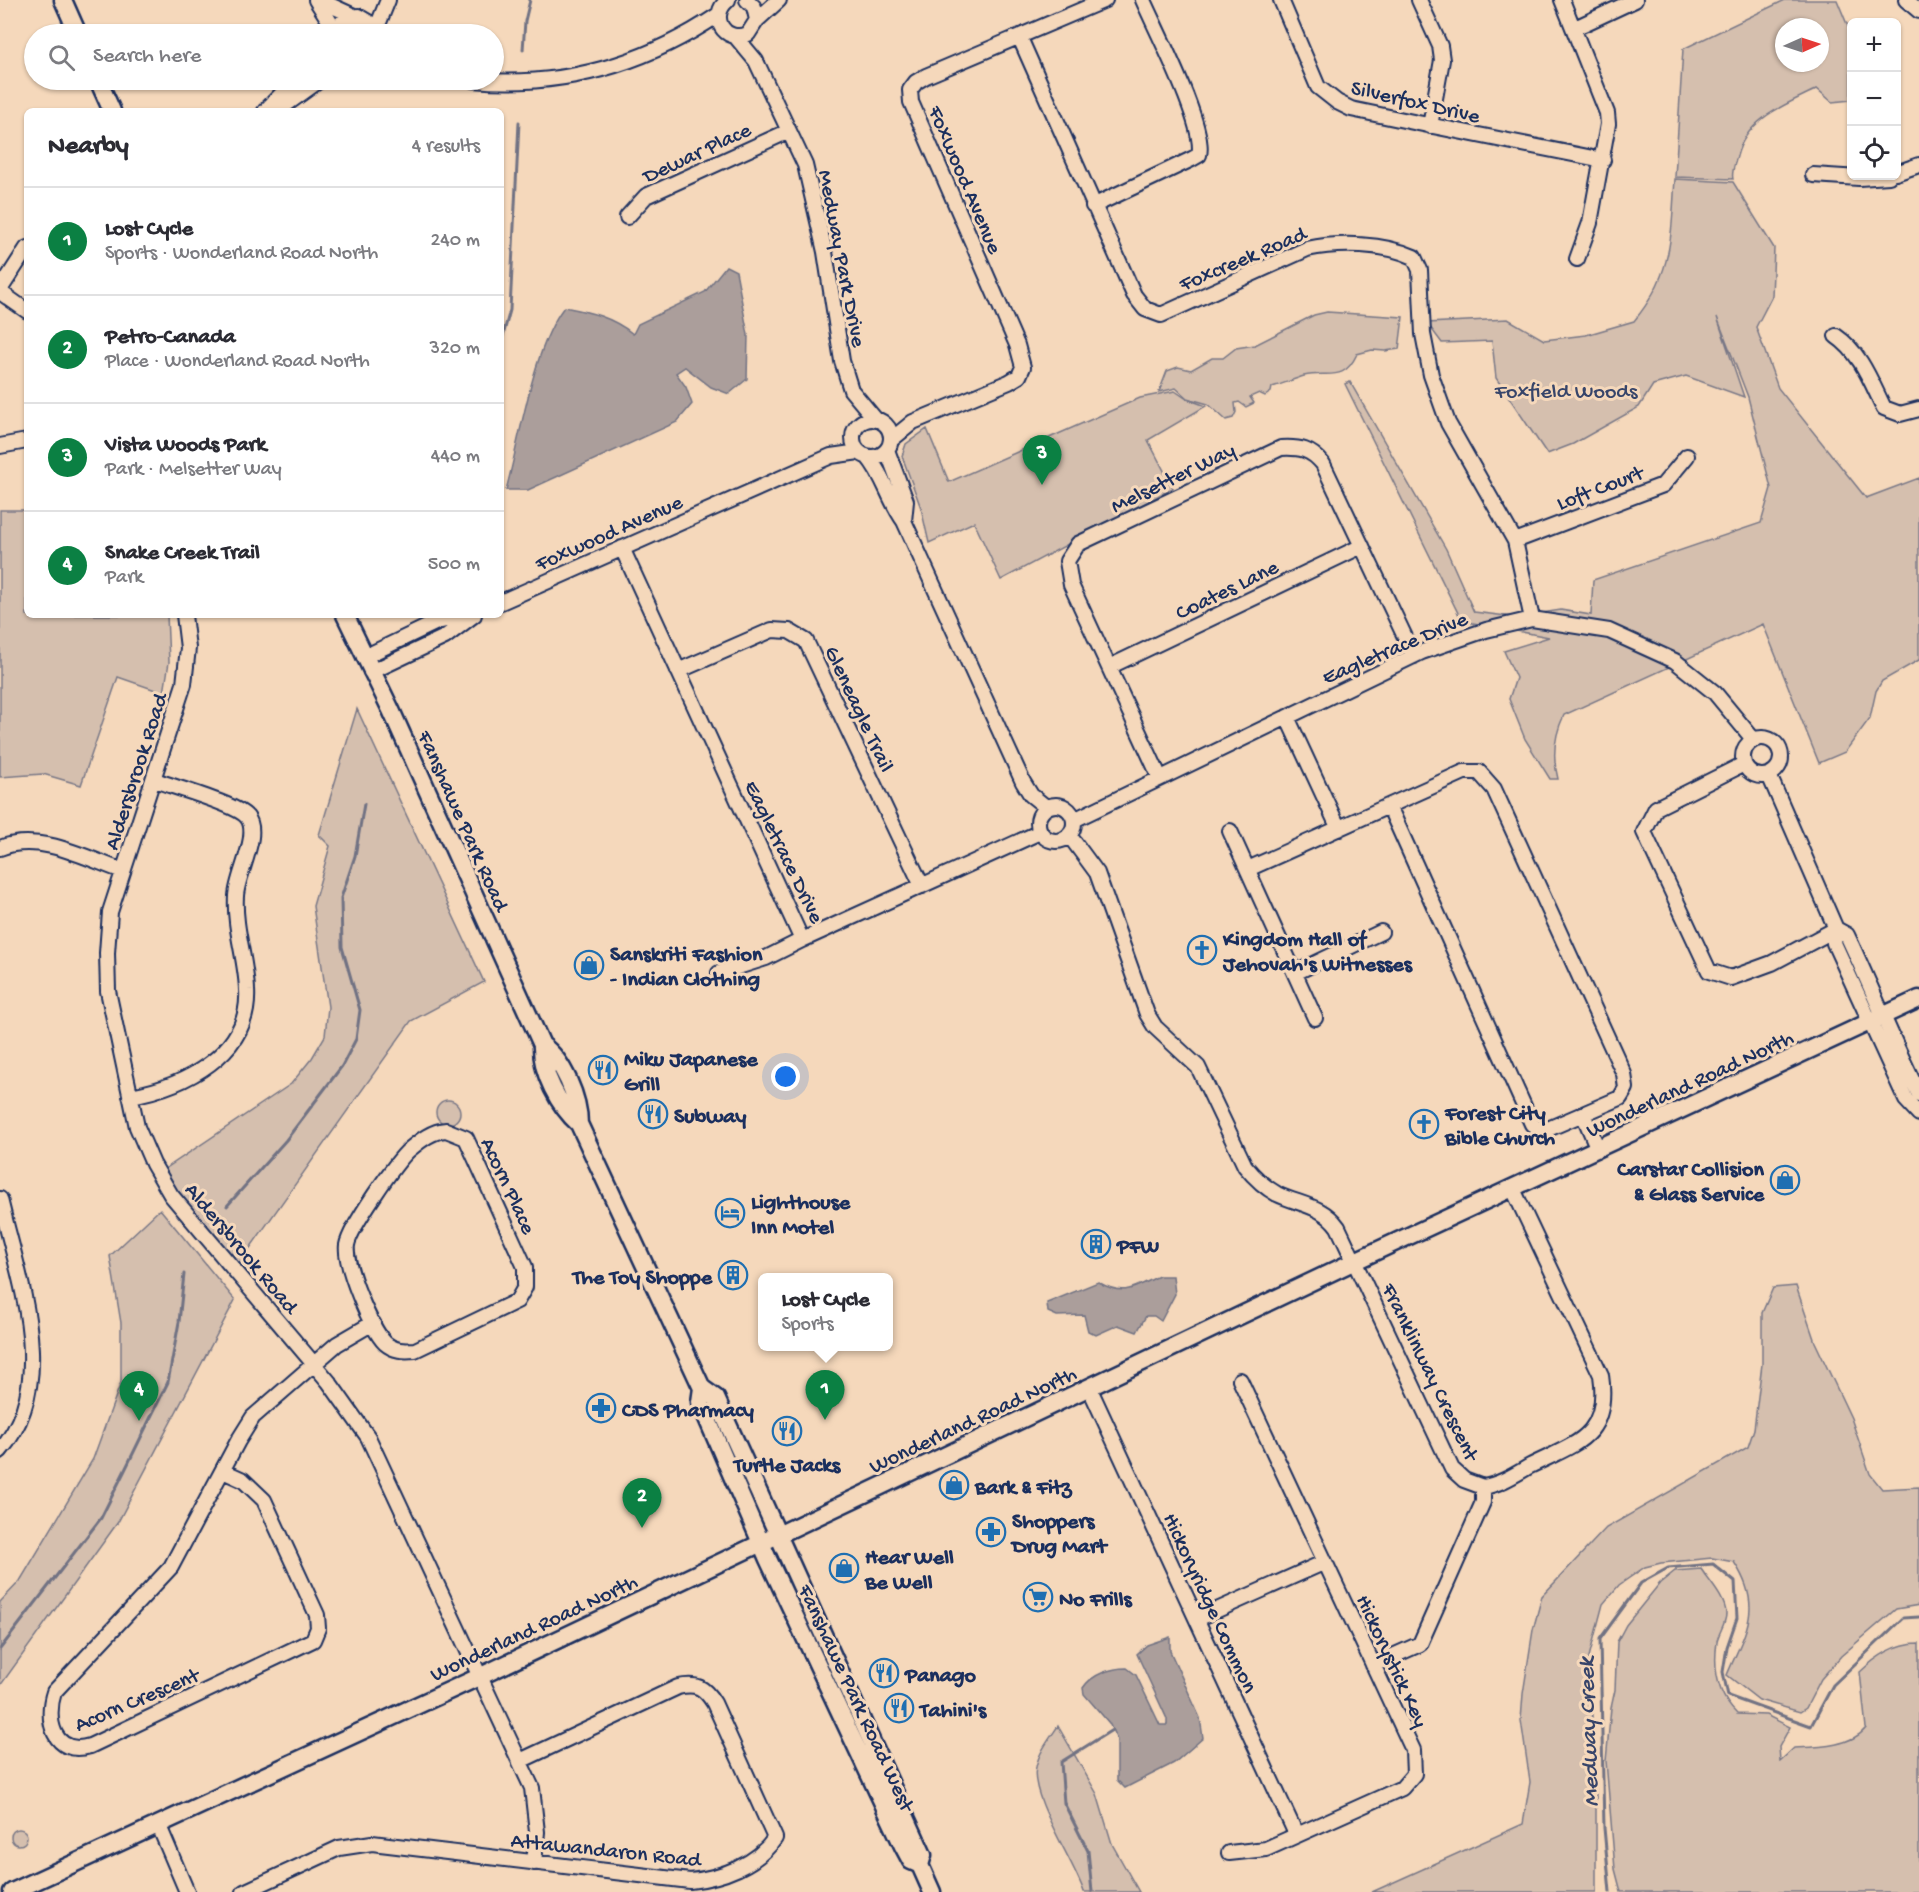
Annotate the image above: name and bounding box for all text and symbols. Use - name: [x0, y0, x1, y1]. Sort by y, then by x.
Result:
- north arrow: [1775, 18, 1829, 72]
- map controls: [1847, 18, 1901, 180]
- button: +: [1847, 18, 1901, 72]
- search box: [24, 24, 504, 90]
- icon: search: [45, 41, 78, 74]
- text: Search here: [93, 44, 201, 70]
- button: −: [1847, 72, 1901, 126]
- street label: Silverfox Drive: [1348, 76, 1483, 132]
- street label: Foxwood Avenue: [920, 102, 1006, 259]
- street label: Dewar Place: [638, 118, 756, 192]
- button: locate: [1847, 126, 1901, 180]
- text: Nearby: [48, 132, 129, 163]
- text: 4 results: [412, 136, 480, 159]
- street label: Medway Park Drive: [810, 168, 870, 350]
- text: Lost Cycle: [105, 217, 193, 243]
- street label: Foxcreek Road: [1175, 221, 1313, 299]
- text: 1: [63, 230, 72, 253]
- text: 240 m: [430, 230, 480, 253]
- text: Sports · Wonderland Road North: [105, 243, 378, 266]
- text: Petro-Canada: [105, 325, 236, 351]
- text: 2: [63, 338, 72, 361]
- text: 320 m: [430, 338, 480, 361]
- text: Place · Wonderland Road North: [105, 351, 370, 374]
- park label: Foxfield Woods: [1494, 380, 1638, 406]
- text: Vista Woods Park: [105, 433, 266, 459]
- pin: 3: [1022, 436, 1062, 485]
- street label: Melsetter Way: [1107, 438, 1240, 521]
- text: 3: [62, 446, 73, 469]
- text: 440 m: [431, 446, 480, 469]
- text: Park · Melsetter Way: [105, 459, 282, 482]
- street label: Loft Court: [1553, 461, 1649, 518]
- street label: Foxwood Avenue: [531, 490, 688, 579]
- text: Snake Creek Trail: [105, 541, 260, 567]
- text: 4: [63, 554, 72, 577]
- text: 500 m: [428, 554, 480, 577]
- street label: Coates Lane: [1172, 555, 1284, 628]
- text: Park: [105, 567, 143, 590]
- street label: Eagletrace Drive: [1319, 607, 1473, 692]
- street label: Gleneagle Trail: [817, 643, 898, 777]
- street label: Aldersbrook Road: [100, 689, 176, 854]
- street label: Fanshawe Park Road: [409, 726, 514, 918]
- street label: Eagletrace Drive: [737, 777, 828, 929]
- place label: Kingdom Hall of Jehovah's Witnesses: [1222, 928, 1414, 979]
- church icon: Kingdom Hall of Jehovah's Witnesses: [1186, 934, 1218, 966]
- place label: Sanskriti Fashion - Indian Clothing: [610, 943, 763, 994]
- shop icon: Sanskriti Fashion - Indian Clothing: [573, 949, 605, 981]
- street label: Wonderland Road North: [1583, 1026, 1799, 1145]
- place label: Miku Japanese Grill: [624, 1048, 758, 1099]
- restaurant icon: Miku Japanese Grill: [587, 1054, 619, 1086]
- your location: [771, 1062, 800, 1091]
- restaurant icon: Subway: [637, 1098, 669, 1130]
- place label: Forest City Bible Church: [1444, 1102, 1555, 1153]
- place label: Subway: [674, 1105, 746, 1131]
- church icon: Forest City Bible Church: [1408, 1108, 1440, 1140]
- street label: Acorn Place: [473, 1134, 540, 1240]
- place label: Carstar Collision & Glass Service: [1616, 1158, 1765, 1209]
- shop icon: Carstar Collision & Glass Service: [1769, 1164, 1801, 1196]
- street label: Aldersbrook Road: [178, 1179, 304, 1322]
- place label: Lighthouse Inn Motel: [751, 1191, 851, 1242]
- hotel icon: Lighthouse Inn Motel: [714, 1197, 746, 1229]
- building icon: PFW: [1080, 1228, 1112, 1260]
- place label: PFW: [1116, 1235, 1159, 1261]
- building icon: The Toy Shoppe: [717, 1259, 749, 1291]
- place label: The Toy Shoppe: [571, 1266, 713, 1292]
- popup: [758, 1273, 893, 1351]
- street label: Franklinway Crescent: [1374, 1279, 1484, 1468]
- text: Lost Cycle: [781, 1288, 870, 1314]
- text: Sports: [781, 1314, 834, 1337]
- street label: Wonderland Road North: [866, 1362, 1082, 1481]
- pin: 1: [806, 1370, 844, 1420]
- pin: 4: [120, 1372, 158, 1421]
- pharmacy icon: CDS Pharmacy: [585, 1392, 617, 1424]
- place label: CDS Pharmacy: [621, 1399, 754, 1425]
- restaurant icon: Turtle Jacks: [771, 1415, 803, 1447]
- place label: Turtle Jacks: [732, 1454, 842, 1480]
- shop icon: Bark & Fitz: [938, 1469, 970, 1501]
- place label: Bark & Fitz: [974, 1476, 1073, 1502]
- pin: 2: [622, 1478, 662, 1528]
- place label: Shoppers Drug Mart: [1010, 1510, 1108, 1561]
- street label: Hickoryridge Common: [1155, 1510, 1262, 1698]
- pharmacy icon: Shoppers Drug Mart: [975, 1516, 1007, 1548]
- place label: Hear Well Be Well: [864, 1546, 954, 1597]
- shop icon: Hear Well Be Well: [828, 1552, 860, 1584]
- street label: Wonderland Road North: [427, 1570, 643, 1689]
- street label: Fanshawe Park Road West: [790, 1580, 919, 1818]
- supermarket icon: No Frills: [1022, 1581, 1054, 1613]
- place label: No Frills: [1059, 1588, 1134, 1614]
- street label: Hickorystick Key: [1348, 1591, 1433, 1732]
- water label: Medway Creek: [1573, 1654, 1608, 1807]
- restaurant icon: Panago: [868, 1657, 900, 1689]
- street label: Acorn Crescent: [71, 1663, 206, 1740]
- place label: Panago: [904, 1664, 977, 1690]
- restaurant icon: Tahini's: [883, 1692, 915, 1724]
- place label: Tahini's: [918, 1699, 988, 1725]
- street label: Attawandaron Road: [509, 1829, 704, 1875]

